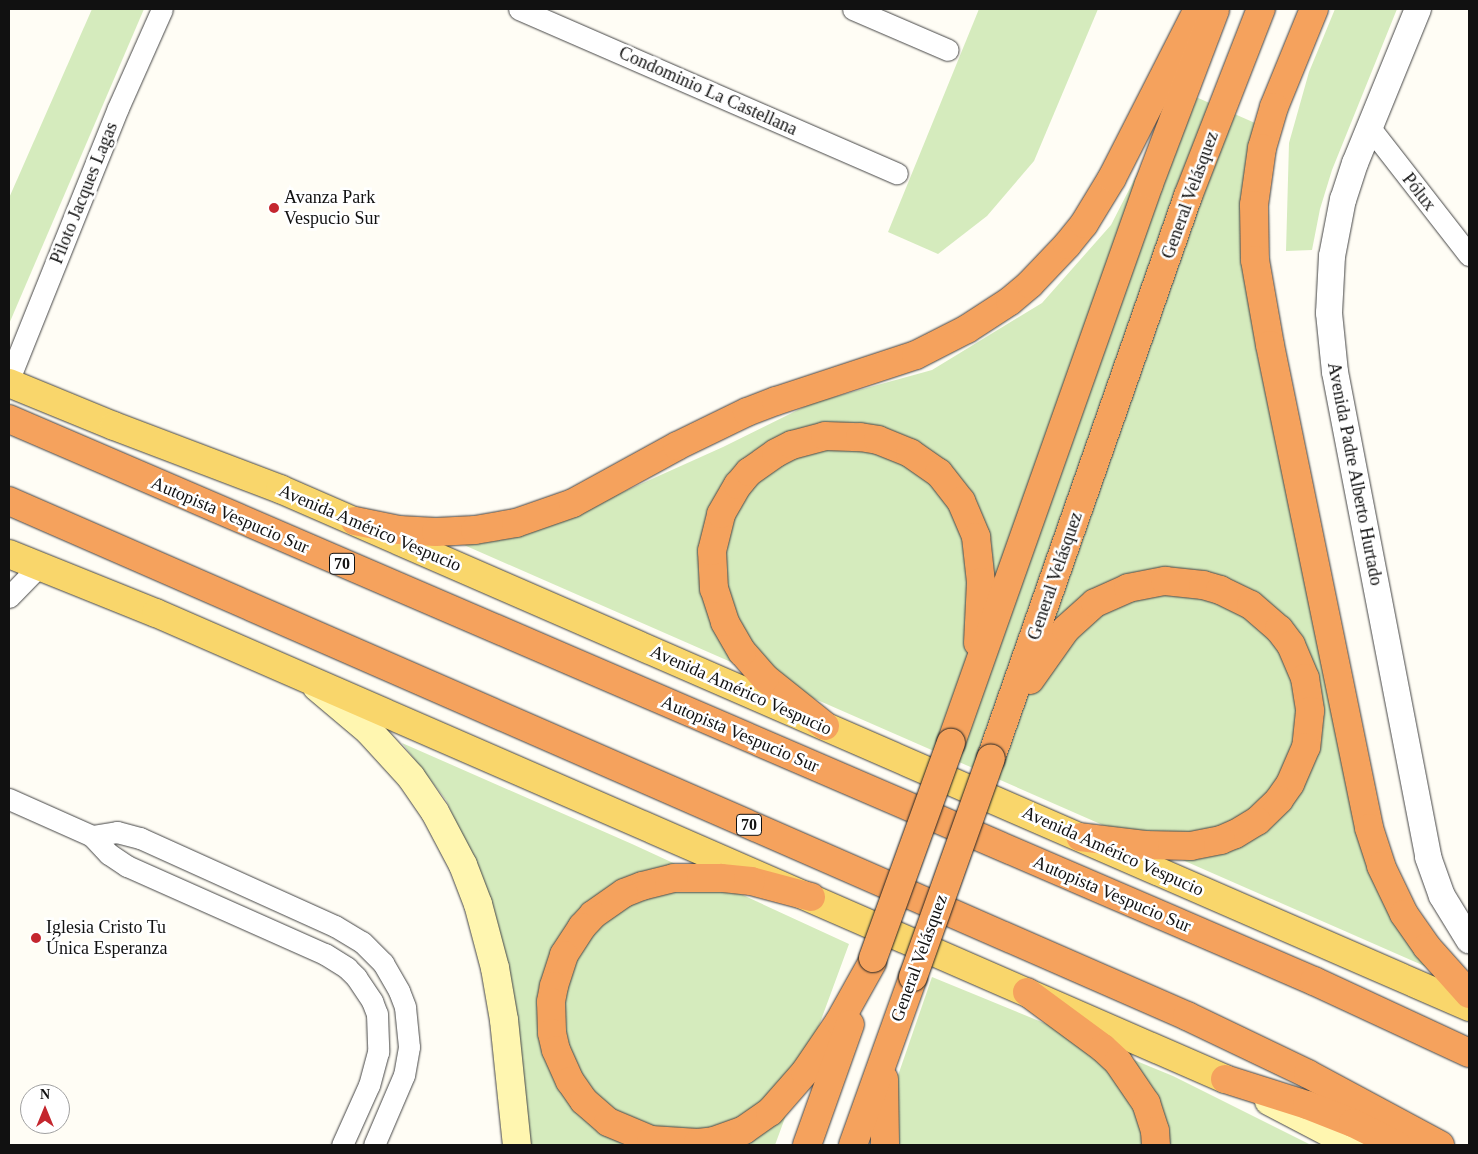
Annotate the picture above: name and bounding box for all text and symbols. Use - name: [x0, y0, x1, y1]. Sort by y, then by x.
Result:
- street label: Condominio La Castellana: [615, 42, 801, 140]
- street label: Piloto Jacques Lagas: [46, 119, 122, 267]
- street label: General Velásquez: [1157, 128, 1223, 262]
- street label: Pólux: [1398, 169, 1440, 215]
- place label: Avanza Park Vespucio Sur: [284, 187, 379, 230]
- marker: Avanza Park Vespucio Sur: [268, 202, 280, 214]
- street label: Avenida Padre Alberto Hurtado: [1323, 360, 1387, 588]
- street label: Autopista Vespucio Sur: [148, 472, 312, 558]
- street label: Avenida Américo Vespucio: [275, 479, 465, 577]
- street label: General Velásquez: [1023, 509, 1087, 643]
- road number: 70: [328, 550, 356, 578]
- street label: Avenida Américo Vespucio: [646, 640, 836, 740]
- street label: Autopista Vespucio Sur: [658, 691, 822, 777]
- street label: Avenida Américo Vespucio: [1018, 801, 1208, 901]
- road number: 70: [735, 812, 763, 838]
- street label: Autopista Vespucio Sur: [1030, 851, 1194, 937]
- street label: General Velásquez: [886, 891, 952, 1025]
- place label: Iglesia Cristo Tu Única Esperanza: [46, 917, 167, 960]
- marker: Iglesia Cristo Tu Única Esperanza: [30, 932, 42, 944]
- north arrow: [20, 1084, 70, 1134]
- text: N: [40, 1087, 50, 1102]

